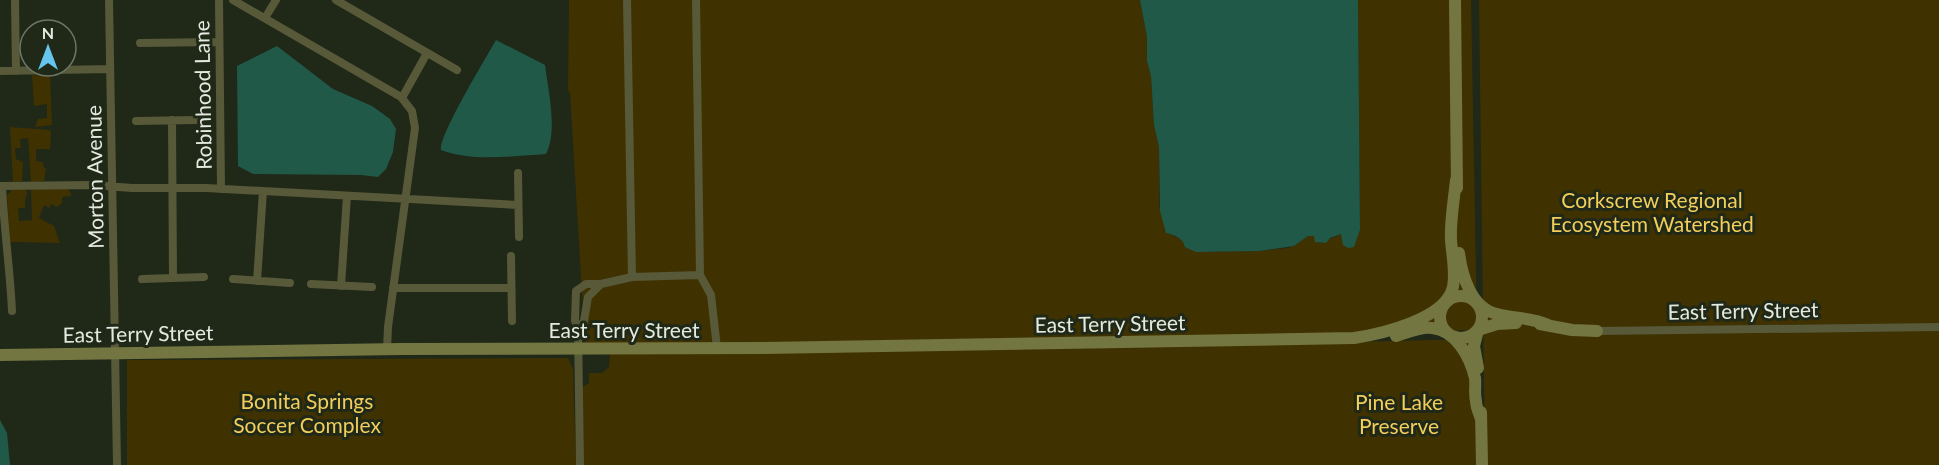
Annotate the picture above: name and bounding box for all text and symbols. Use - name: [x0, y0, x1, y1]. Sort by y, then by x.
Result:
- north arrow: [18, 18, 78, 78]
- street label: Robinhood Lane: [188, 20, 216, 170]
- text: N: [42, 23, 54, 42]
- street label: Morton Avenue: [80, 105, 108, 249]
- park label: Corkscrew Regional Ecosystem Watershed: [1550, 187, 1754, 236]
- street label: East Terry Street: [1667, 296, 1819, 324]
- street label: East Terry Street: [1034, 309, 1186, 337]
- street label: East Terry Street: [549, 317, 700, 342]
- street label: East Terry Street: [62, 319, 214, 347]
- park label: Bonita Springs Soccer Complex: [233, 388, 381, 437]
- park label: Pine Lake Preserve: [1355, 389, 1443, 438]

